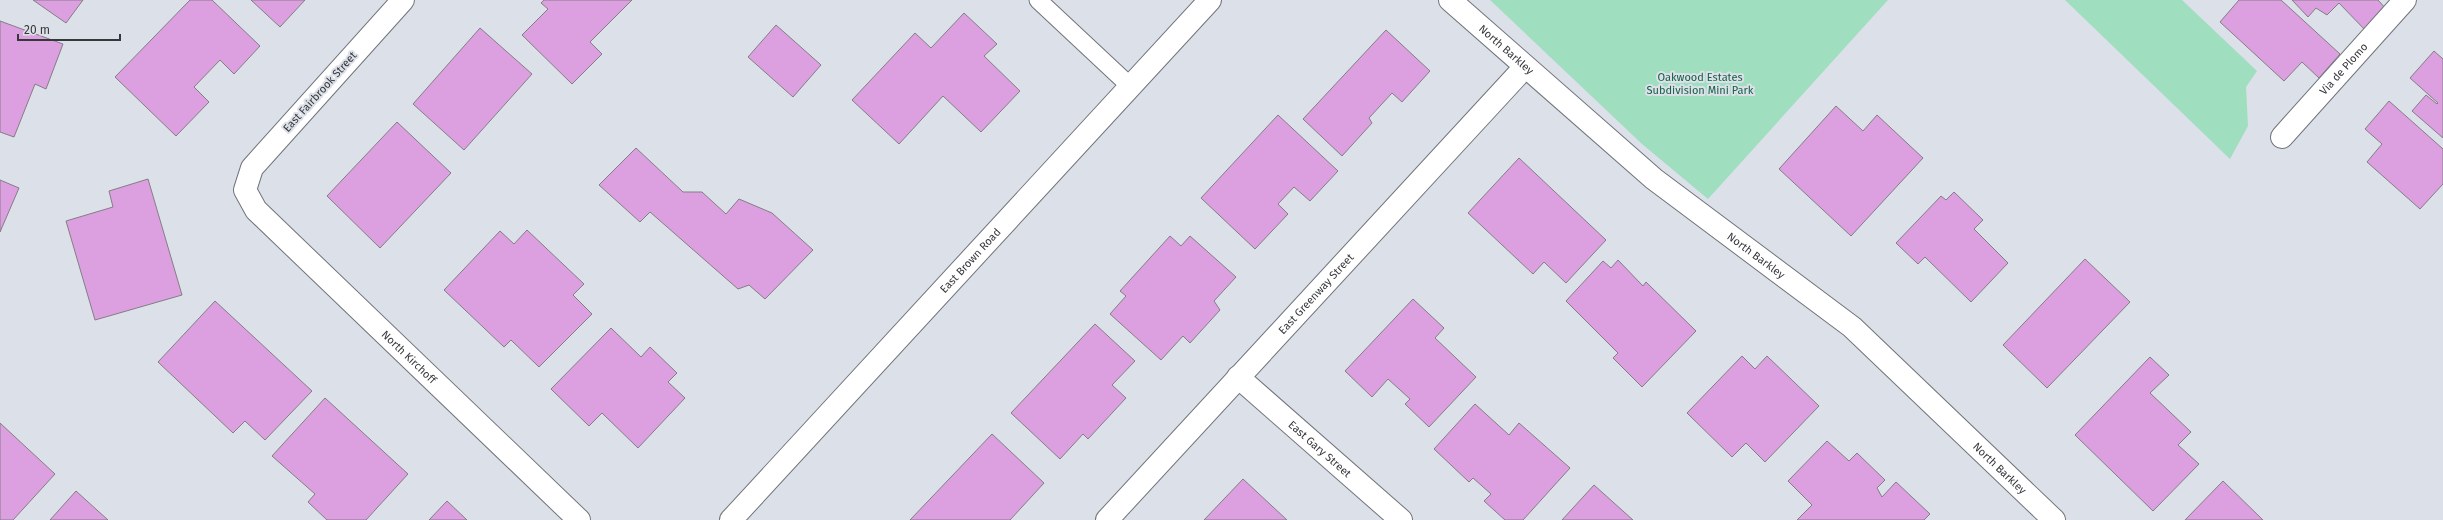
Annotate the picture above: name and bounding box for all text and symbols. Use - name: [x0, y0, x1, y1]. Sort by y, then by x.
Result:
- scale bar: [18, 16, 120, 42]
- street label: North Barkley: [1476, 22, 1537, 77]
- text: 20 m: [24, 23, 50, 37]
- street label: Via de Plomo: [2317, 40, 2370, 97]
- street label: East Fairbrook Street: [281, 49, 359, 135]
- park label: Oakwood Estates Subdivision Mini Park: [1647, 71, 1754, 97]
- street label: East Brown Road: [937, 225, 1003, 295]
- street label: North Barkley: [1725, 230, 1788, 282]
- street label: East Greenway Street: [1276, 251, 1356, 337]
- street label: North Kirchoff: [379, 328, 440, 387]
- street label: East Gary Street: [1286, 418, 1354, 480]
- street label: North Barkley: [1970, 440, 2030, 497]

